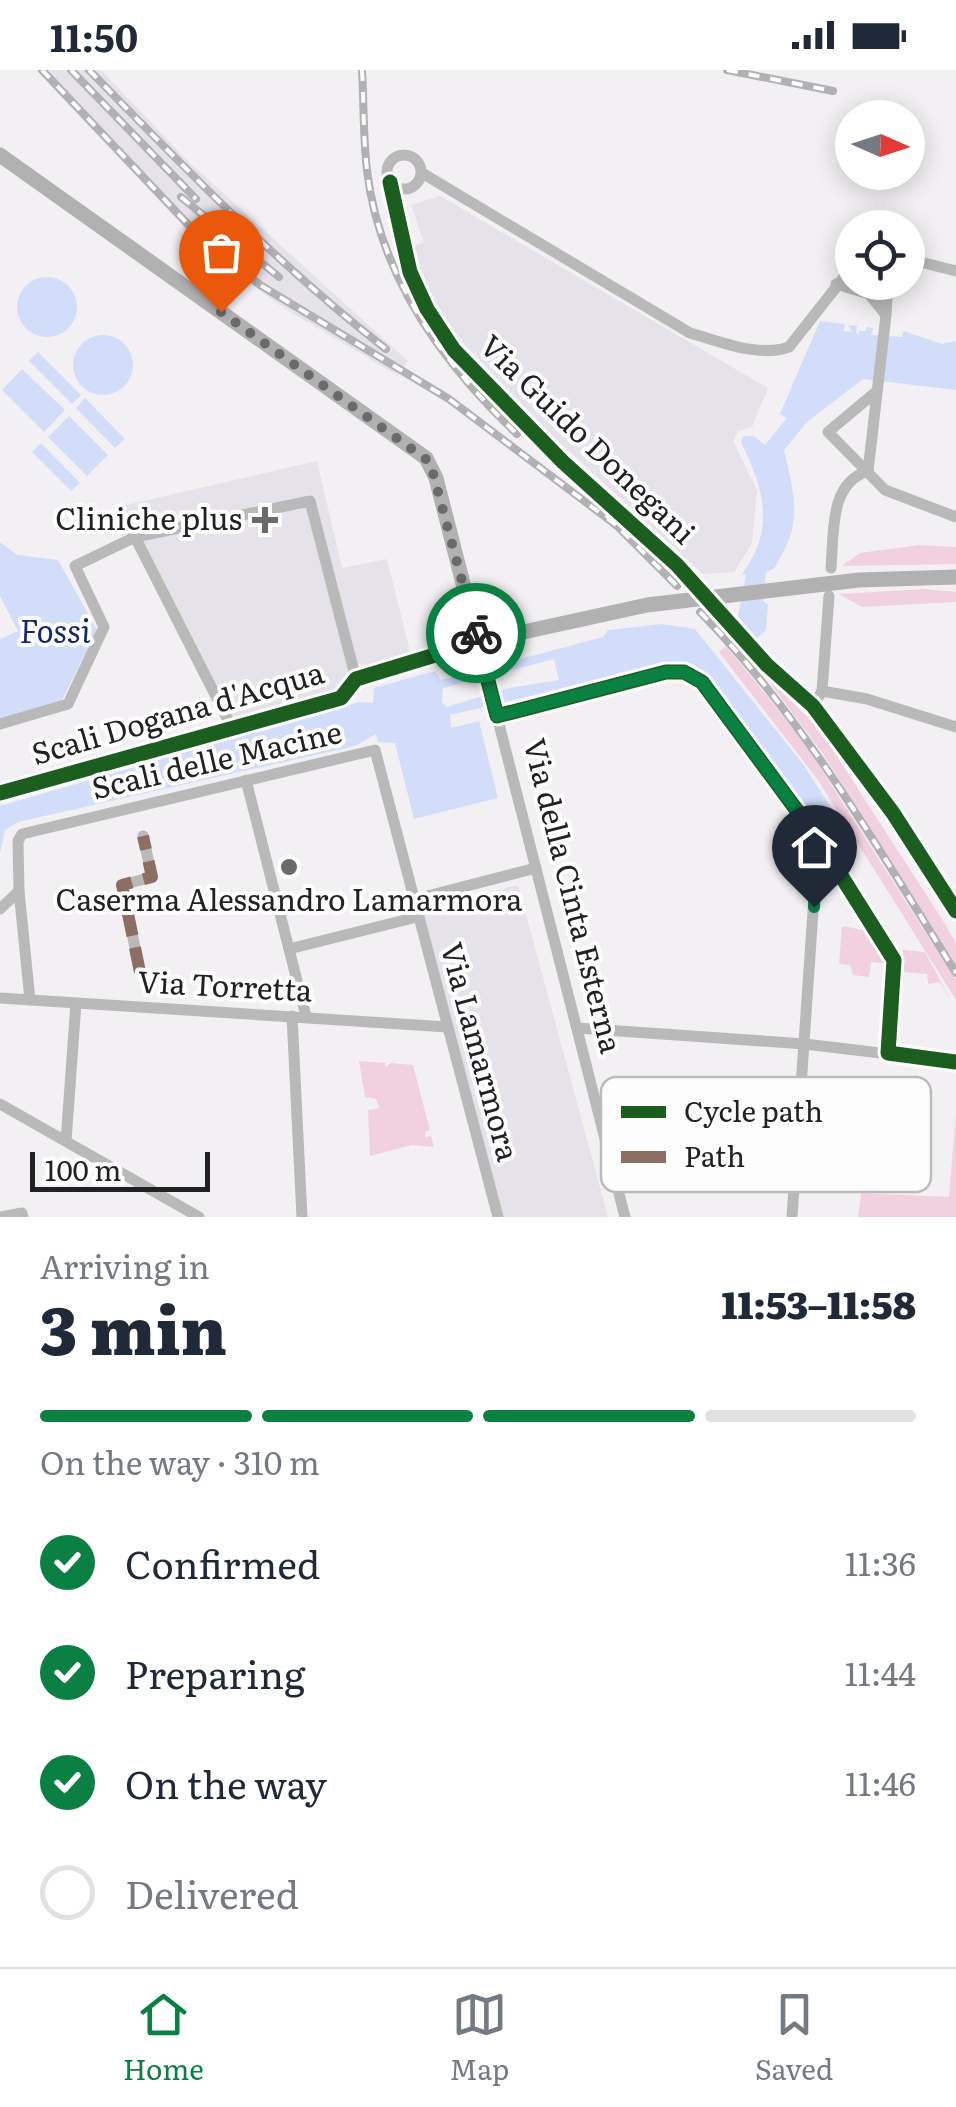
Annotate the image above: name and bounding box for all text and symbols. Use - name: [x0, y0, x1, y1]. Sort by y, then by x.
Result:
- text: 11:50: [50, 7, 138, 64]
- north arrow: [835, 100, 925, 190]
- map controls: [835, 100, 925, 300]
- pin: [179, 210, 264, 313]
- button: locate: [835, 210, 925, 300]
- icon: bag: [194, 225, 249, 280]
- street label: Via Guido Donegani: [471, 323, 707, 553]
- place label: Cliniche plus: [55, 495, 242, 539]
- marker: Cliniche plus: [252, 507, 278, 533]
- courier: [426, 583, 526, 683]
- water label: Fossi: [19, 605, 91, 653]
- icon: bike: [449, 606, 504, 661]
- street label: Scali Dogana d'Acqua: [26, 648, 329, 774]
- street label: Scali delle Macine: [87, 708, 346, 808]
- street label: Via della Cinta Esterna: [514, 733, 636, 1058]
- pin: [772, 805, 857, 908]
- icon: home: [787, 820, 842, 875]
- marker: Caserma Alessandro Lamarmora: [278, 856, 300, 878]
- place label: Caserma Alessandro Lamarmora: [56, 876, 523, 920]
- street label: Via Lamarmora: [432, 937, 532, 1166]
- street label: Via Torretta: [137, 957, 314, 1011]
- legend: [601, 1077, 931, 1192]
- text: Cycle path: [684, 1089, 823, 1131]
- text: Path: [684, 1134, 745, 1176]
- scale bar: [30, 1147, 210, 1192]
- text: 100 m: [45, 1148, 122, 1190]
- text: Arriving in: [40, 1241, 210, 1289]
- text: 11:53–11:58: [722, 1274, 916, 1331]
- text: 3 min: [40, 1278, 227, 1375]
- text: On the way · 310 m: [40, 1437, 320, 1485]
- text: Confirmed: [125, 1534, 320, 1591]
- icon: check: [40, 1535, 95, 1590]
- text: 11:36: [845, 1538, 916, 1586]
- text: Preparing: [125, 1644, 305, 1701]
- icon: check: [40, 1645, 95, 1700]
- text: 11:44: [845, 1648, 916, 1696]
- text: On the way: [125, 1754, 327, 1811]
- icon: check: [40, 1755, 95, 1810]
- text: 11:46: [845, 1758, 916, 1806]
- text: Delivered: [125, 1864, 299, 1921]
- tab: Home: [123, 1987, 204, 2089]
- tab: Map: [450, 1987, 509, 2089]
- tab: Saved: [755, 1987, 833, 2089]

